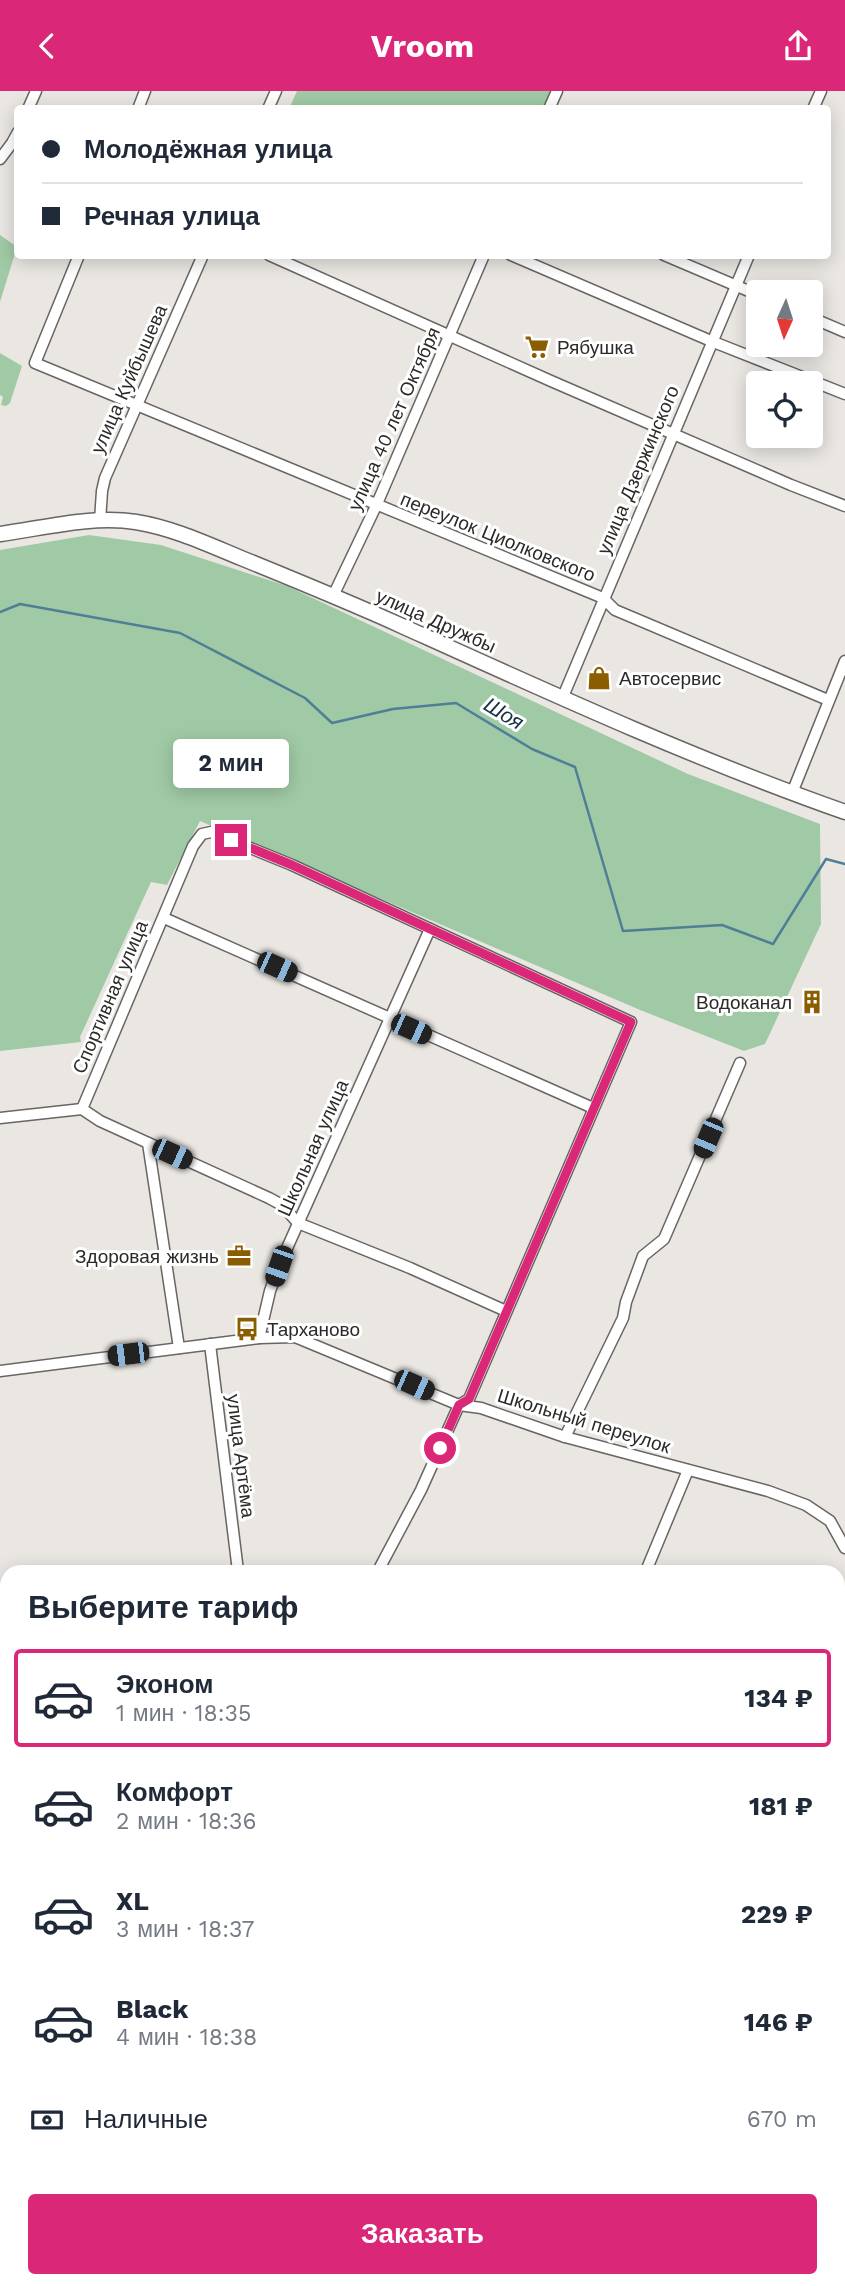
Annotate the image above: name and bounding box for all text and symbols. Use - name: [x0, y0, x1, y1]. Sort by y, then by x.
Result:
- icon: back: [28, 27, 66, 65]
- text: Vroom: [371, 27, 474, 65]
- icon: share: [779, 27, 817, 65]
- text: Молодёжная улица: [84, 134, 332, 164]
- text: Речная улица: [84, 201, 260, 231]
- north arrow: [746, 280, 822, 357]
- map controls: [746, 280, 823, 448]
- street label: улица Куйбышева: [86, 301, 172, 457]
- street label: улица 40 лет Октября: [343, 324, 445, 514]
- supermarket icon: Рябушка: [523, 333, 551, 361]
- place label: Рябушка: [557, 336, 634, 359]
- button: locate: [746, 371, 823, 448]
- street label: улица Дзержинского: [592, 382, 684, 558]
- street label: переулок Циолковского: [397, 487, 599, 587]
- street label: улица Дружбы: [372, 584, 500, 658]
- shop icon: Автосервис: [585, 664, 613, 692]
- place label: Автосервис: [619, 667, 721, 690]
- water label: Шоя: [480, 692, 528, 734]
- callout: 2 мин: [173, 739, 289, 787]
- text: 2 мин: [198, 750, 264, 777]
- route end: [215, 824, 247, 856]
- street label: Спортивная улица: [67, 917, 153, 1077]
- car: [254, 949, 301, 985]
- building icon: Водоканал: [798, 988, 826, 1016]
- place label: Водоканал: [696, 991, 792, 1014]
- car: [388, 1011, 435, 1047]
- street label: Школьная улица: [273, 1076, 354, 1220]
- car: [691, 1115, 726, 1161]
- car: [149, 1136, 196, 1172]
- office icon: Здоровая жизнь: [225, 1242, 253, 1270]
- car: [263, 1243, 296, 1289]
- place label: Здоровая жизнь: [75, 1245, 219, 1268]
- bus stop icon: Тарханово: [233, 1315, 261, 1343]
- place label: Тарханово: [267, 1318, 360, 1341]
- car: [106, 1341, 151, 1367]
- car: [391, 1367, 438, 1403]
- street label: Школьный переулок: [495, 1384, 674, 1458]
- street label: улица Артёма: [222, 1393, 260, 1520]
- route start: [424, 1432, 456, 1464]
- text: Выберите тариф: [28, 1588, 299, 1626]
- icon: car: [32, 1667, 95, 1730]
- text: Эконом: [116, 1669, 214, 1699]
- text: 134 ₽: [744, 1683, 813, 1713]
- text: 1 мин · 18:35: [116, 1700, 251, 1727]
- icon: car: [32, 1775, 95, 1838]
- text: Комфорт: [116, 1777, 233, 1807]
- text: 181 ₽: [749, 1791, 813, 1821]
- text: 2 мин · 18:36: [116, 1808, 256, 1835]
- icon: car: [32, 1883, 95, 1946]
- text: XL: [116, 1886, 149, 1916]
- text: 229 ₽: [741, 1899, 813, 1929]
- text: 3 мин · 18:37: [116, 1916, 254, 1943]
- icon: car: [32, 1991, 95, 2054]
- text: Black: [116, 1994, 188, 2024]
- text: 146 ₽: [744, 2007, 813, 2037]
- text: 4 мин · 18:38: [116, 2024, 257, 2051]
- icon: cash: [28, 2101, 66, 2139]
- text: Наличные: [84, 2104, 208, 2134]
- text: 670 m: [747, 2106, 817, 2133]
- button: Заказать: [28, 2194, 817, 2274]

